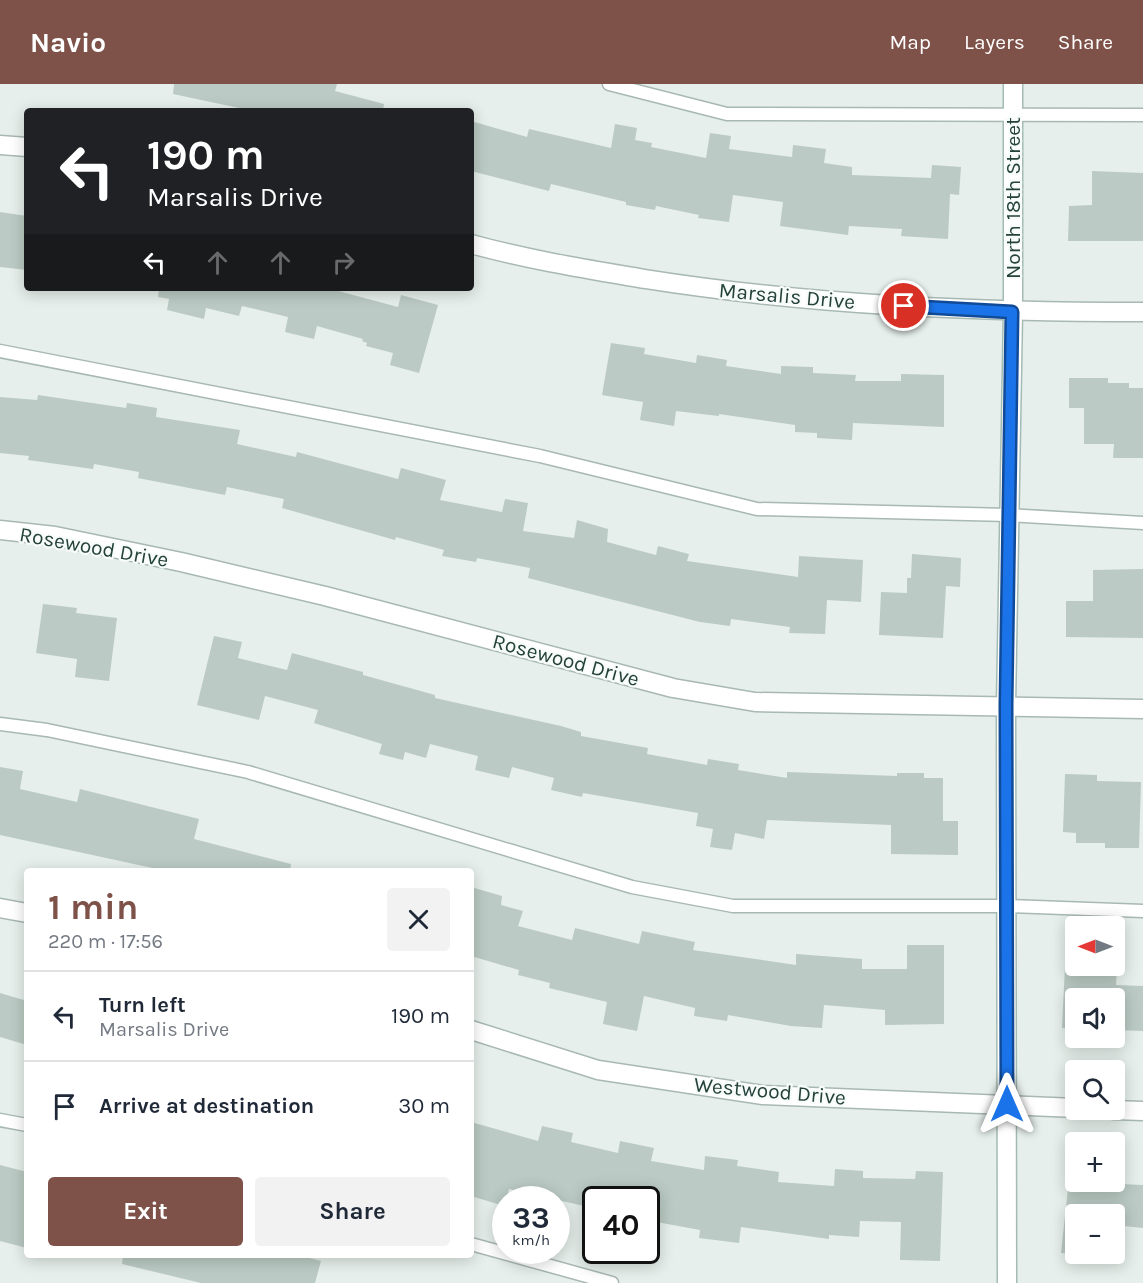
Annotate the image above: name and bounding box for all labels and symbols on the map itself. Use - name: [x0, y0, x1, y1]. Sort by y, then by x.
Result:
- street label: North 18th Street: [1001, 117, 1025, 279]
- street label: Marsalis Drive: [718, 278, 856, 314]
- pin: [878, 280, 929, 331]
- street label: Rosewood Drive: [18, 522, 170, 572]
- street label: Rosewood Drive: [490, 629, 642, 691]
- north arrow: [1065, 916, 1125, 976]
- street label: Westwood Drive: [693, 1072, 847, 1110]
- position arrow: [975, 1072, 1039, 1136]
- speed limit sign: 40: [582, 1186, 660, 1264]

